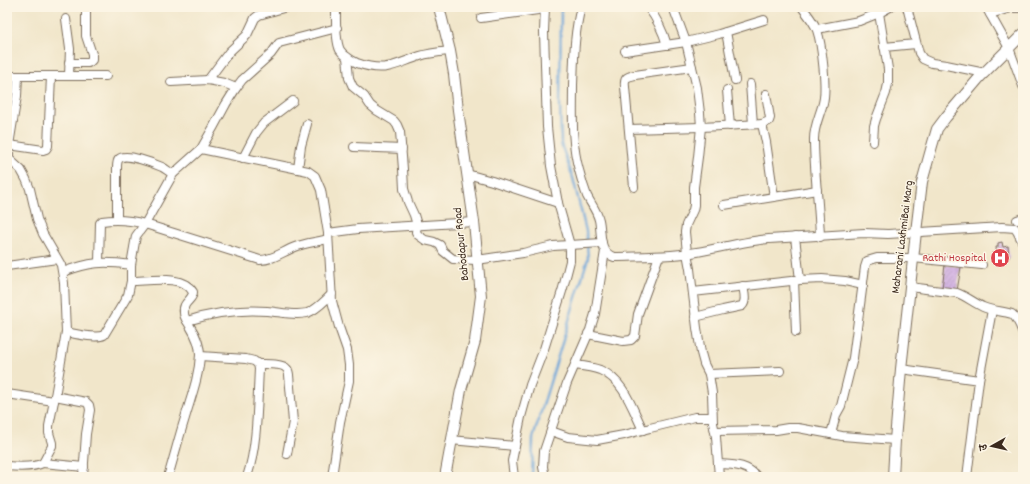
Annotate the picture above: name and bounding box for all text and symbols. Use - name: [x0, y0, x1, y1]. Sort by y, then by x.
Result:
- street label: Maharani LaxhmiBai Marg: [888, 179, 918, 295]
- street label: Bahodapur Road: [450, 206, 474, 282]
- hospital icon: Rathi Hospital: [989, 247, 1011, 269]
- place label: Rathi Hospital: [922, 250, 986, 267]
- north arrow: [972, 426, 1012, 466]
- text: उ: [976, 442, 993, 452]

